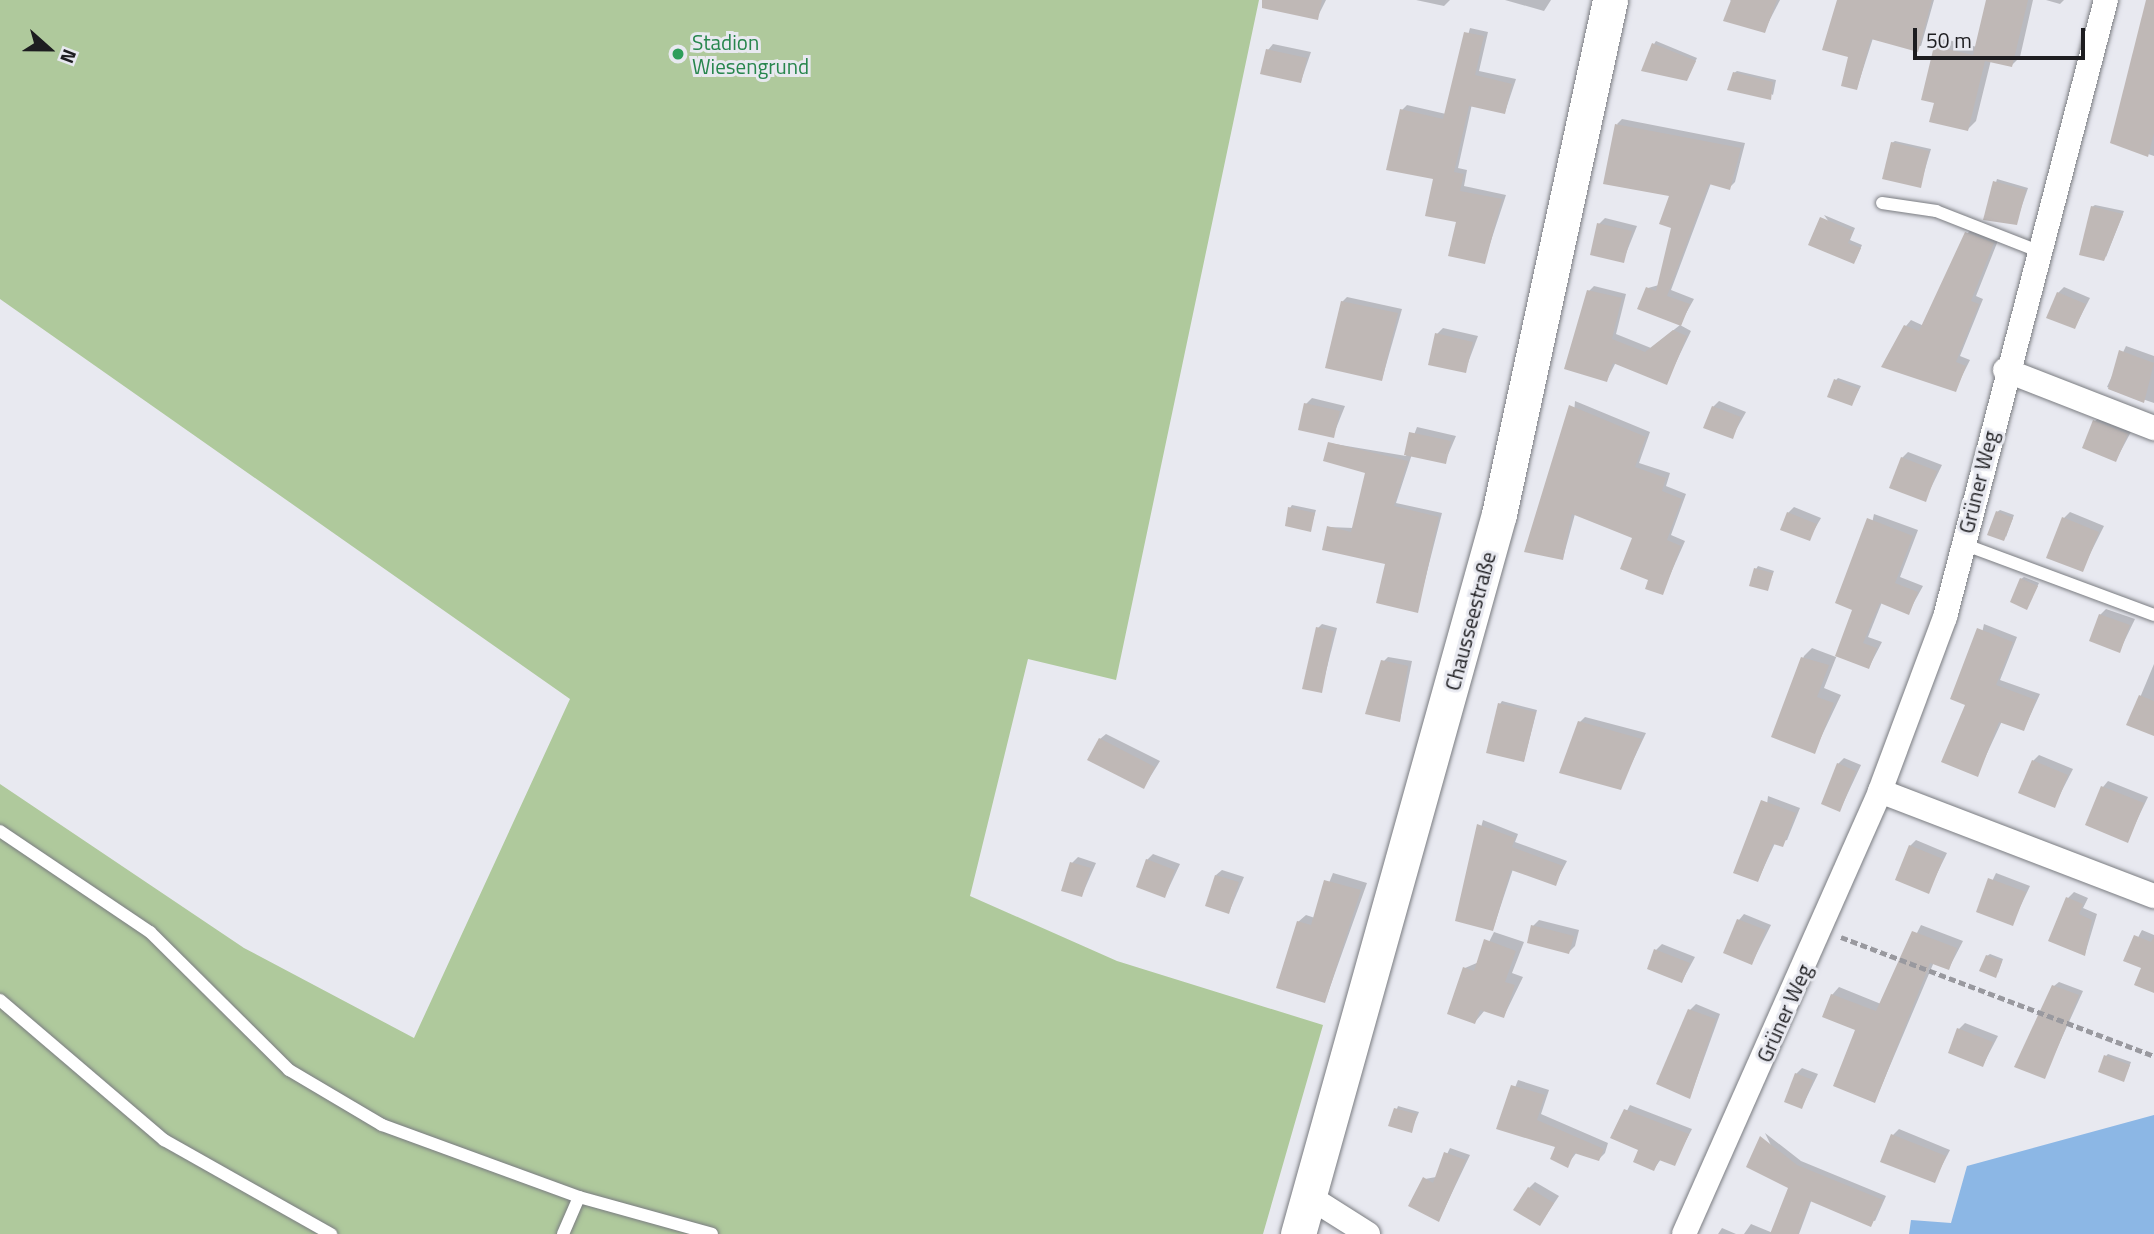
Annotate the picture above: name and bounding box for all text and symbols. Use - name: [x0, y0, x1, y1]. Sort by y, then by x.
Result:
- north arrow: [14, 14, 84, 84]
- scale bar: [1916, 14, 2088, 58]
- text: 50 m: [1926, 24, 1972, 56]
- place label: Stadion Wiesengrund: [692, 29, 809, 79]
- text: N: [53, 45, 85, 68]
- marker: Stadion Wiesengrund: [670, 46, 686, 62]
- street label: Grüner Weg: [1953, 428, 2003, 536]
- street label: Chausseestraße: [1439, 549, 1501, 693]
- street label: Grüner Weg: [1751, 960, 1817, 1066]

